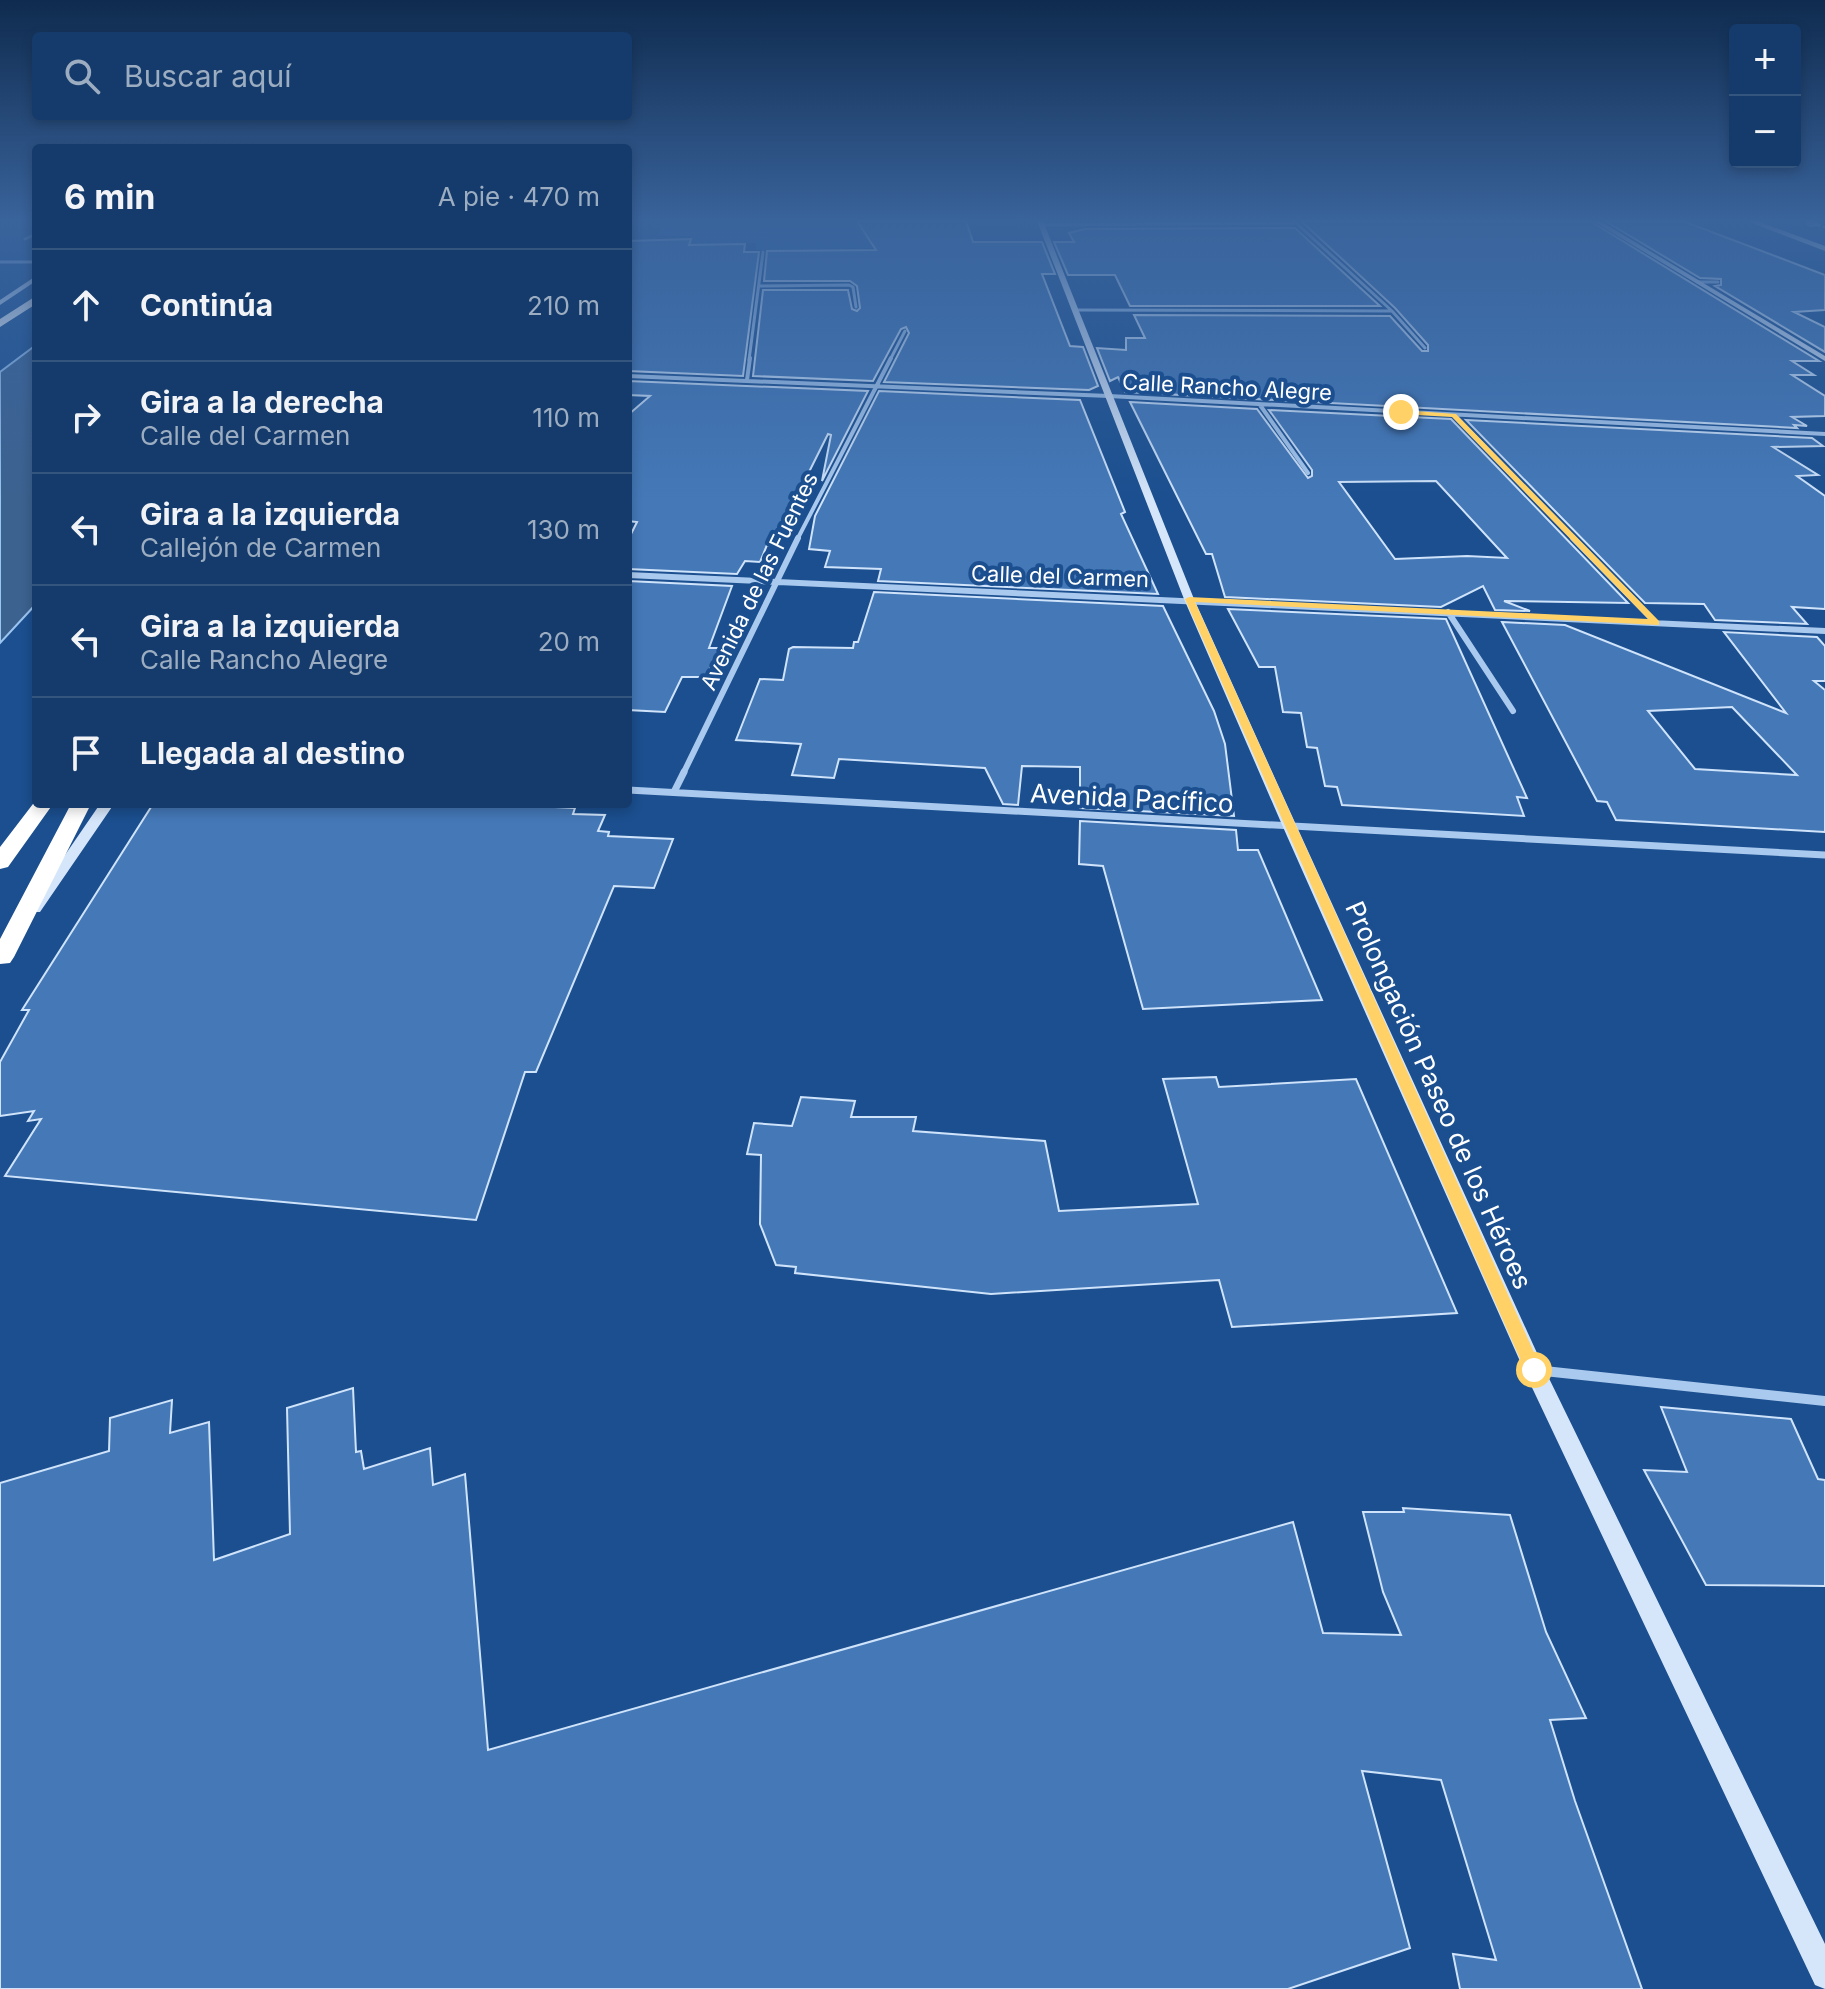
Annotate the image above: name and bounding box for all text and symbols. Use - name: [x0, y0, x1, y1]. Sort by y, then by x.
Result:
- map controls: [1729, 24, 1801, 168]
- button: +: [1729, 24, 1801, 96]
- search box: [32, 32, 632, 120]
- icon: search: [60, 54, 104, 98]
- text: Buscar aquí: [124, 58, 291, 94]
- button: −: [1729, 96, 1801, 168]
- text: 6 min: [64, 176, 156, 217]
- text: A pie · 470 m: [438, 181, 600, 212]
- icon: ahead: [64, 283, 108, 327]
- text: Continúa: [140, 287, 273, 323]
- text: 210 m: [527, 290, 600, 321]
- street label: Calle Rancho Alegre: [1121, 369, 1333, 405]
- text: Gira a la derecha: [140, 384, 384, 420]
- route end: [1383, 394, 1419, 430]
- icon: right: [64, 395, 108, 439]
- text: 110 m: [532, 402, 600, 433]
- text: Calle del Carmen: [140, 420, 350, 451]
- street label: Avenida de las Fuentes: [695, 468, 823, 694]
- text: Gira a la izquierda: [140, 496, 400, 532]
- icon: left: [64, 507, 108, 551]
- text: 130 m: [527, 514, 600, 545]
- text: Callejón de Carmen: [140, 532, 381, 563]
- street label: Calle del Carmen: [971, 560, 1149, 592]
- text: Gira a la izquierda: [140, 608, 400, 644]
- icon: left: [64, 619, 108, 663]
- text: 20 m: [538, 626, 600, 657]
- text: Calle Rancho Alegre: [140, 644, 388, 675]
- icon: arrive: [64, 731, 108, 775]
- text: Llegada al destino: [140, 735, 405, 771]
- street label: Avenida Pacífico: [1030, 777, 1234, 819]
- street label: Prolongación Paseo de los Héroes: [1339, 896, 1539, 1294]
- route start: [1516, 1352, 1552, 1388]

